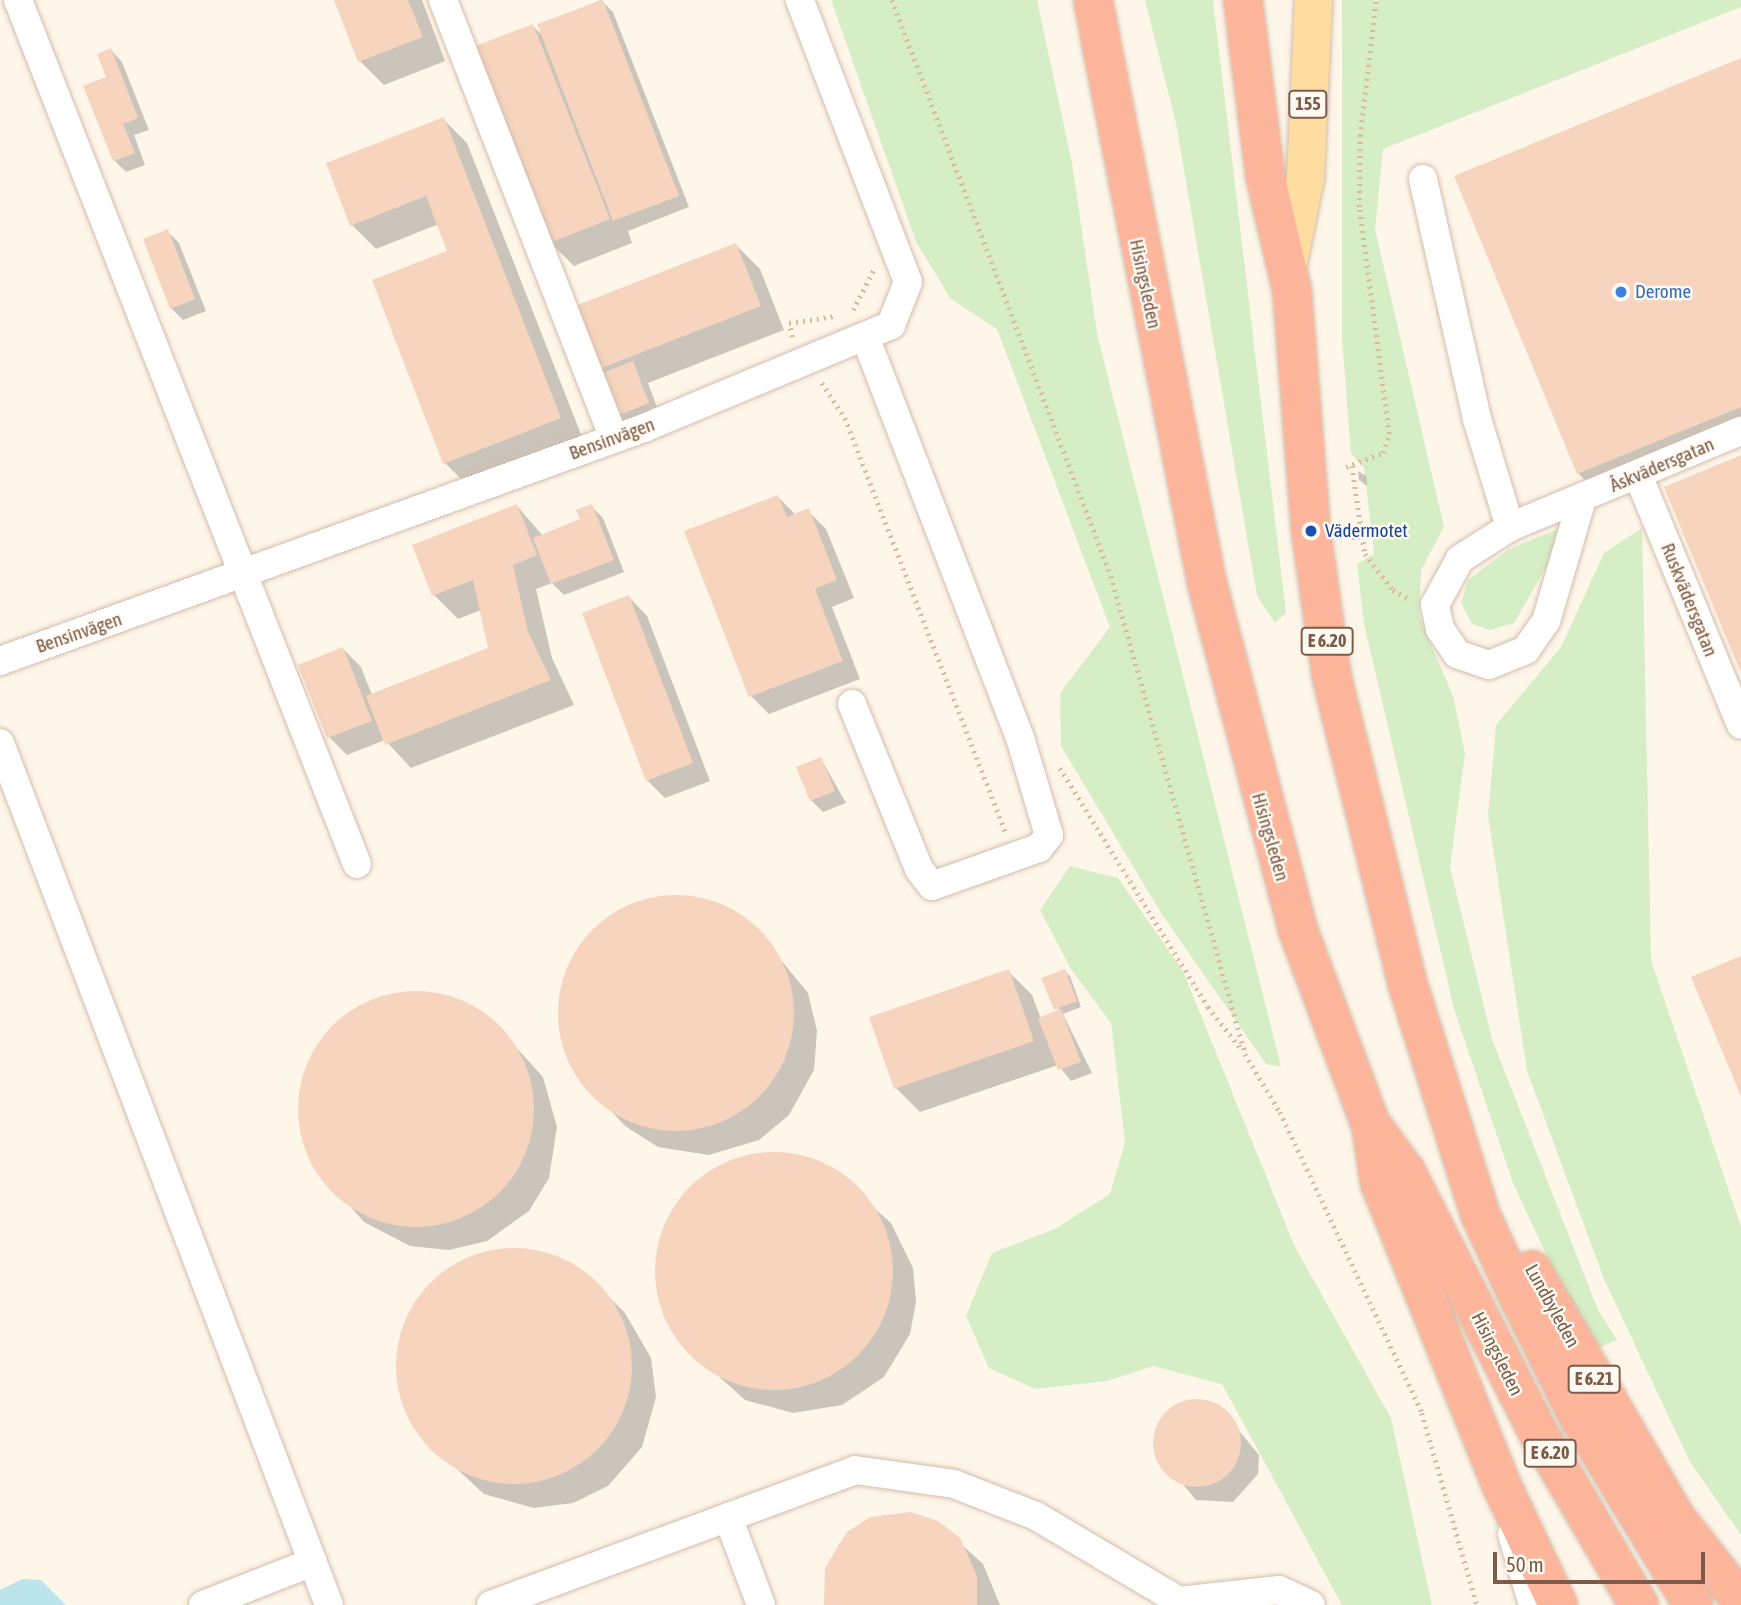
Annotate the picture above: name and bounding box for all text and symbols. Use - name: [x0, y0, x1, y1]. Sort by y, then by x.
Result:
- road number: 155: [1287, 90, 1329, 119]
- street label: Hisingsleden: [1124, 237, 1166, 331]
- place label: Derome: [1635, 281, 1691, 303]
- marker: Derome: [1613, 284, 1629, 300]
- street label: Bensinvägen: [566, 413, 658, 465]
- street label: Åskvädersgatan: [1606, 433, 1718, 497]
- place label: Vädermotet: [1325, 520, 1408, 542]
- marker: Vädermotet: [1303, 523, 1319, 539]
- street label: Ruskvädersgatan: [1656, 540, 1722, 660]
- street label: Bensinvägen: [33, 608, 125, 658]
- road number: E 6.20: [1299, 626, 1355, 656]
- street label: Hisingsleden: [1247, 790, 1293, 884]
- street label: Lundbyleden: [1520, 1260, 1584, 1352]
- street label: Hisingsleden: [1466, 1308, 1528, 1400]
- road number: E 6.21: [1566, 1364, 1622, 1394]
- road number: E 6.20: [1522, 1438, 1578, 1468]
- scale bar: [1496, 1538, 1708, 1582]
- text: 50 m: [1506, 1552, 1544, 1576]

